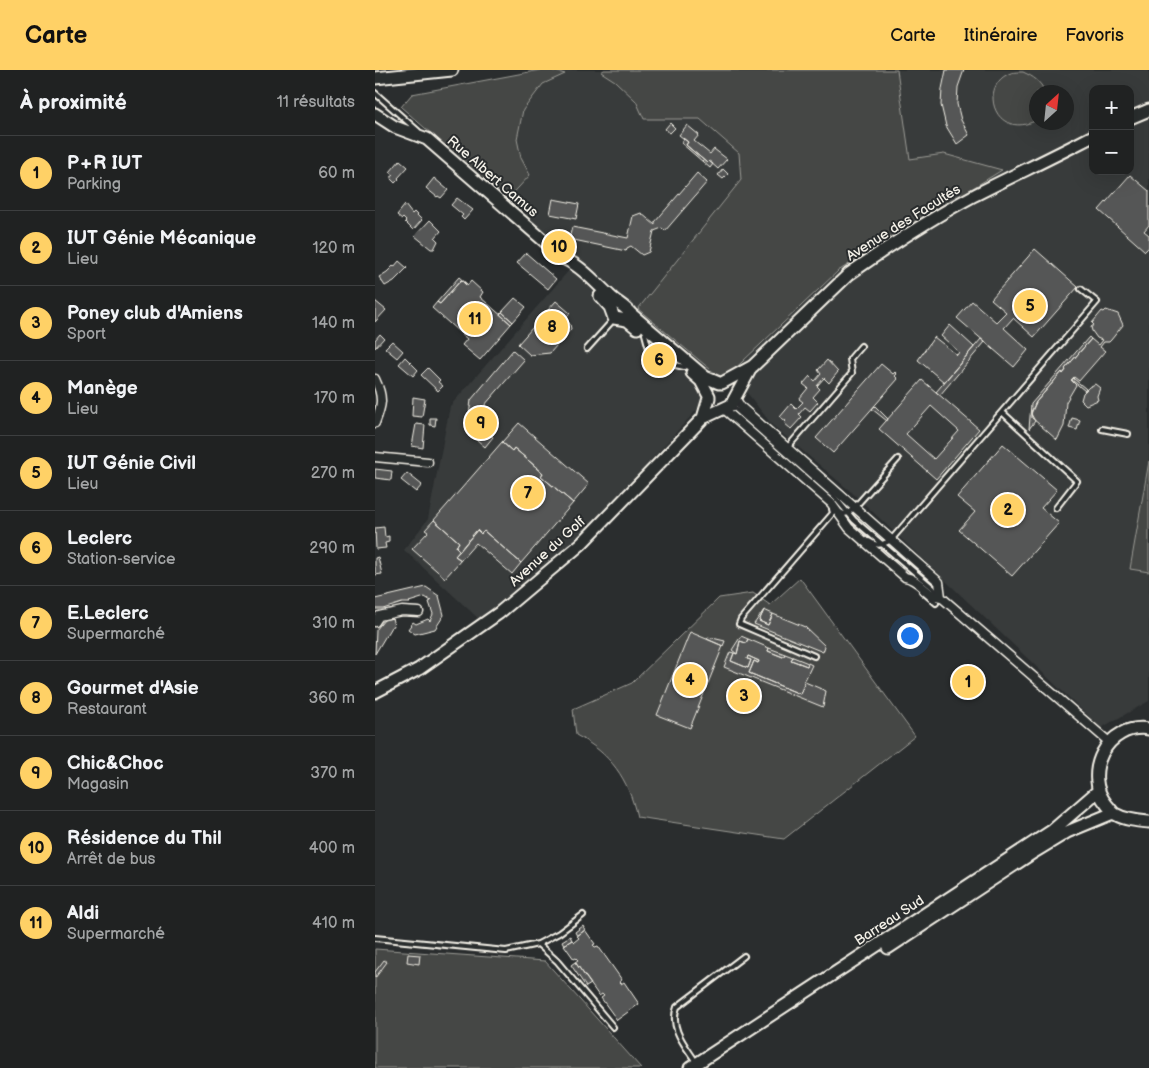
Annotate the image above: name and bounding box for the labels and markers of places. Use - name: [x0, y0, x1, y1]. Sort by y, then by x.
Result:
- pin: 10: [543, 228, 575, 266]
- pin: 5: [1014, 287, 1046, 325]
- pin: 11: [459, 300, 491, 338]
- pin: 8: [536, 308, 568, 346]
- pin: 6: [643, 341, 675, 379]
- pin: 9: [465, 404, 497, 442]
- pin: 7: [512, 474, 544, 512]
- pin: 2: [992, 491, 1024, 529]
- pin: 4: [674, 661, 706, 699]
- pin: 1: [952, 663, 984, 701]
- pin: 3: [728, 677, 760, 715]

